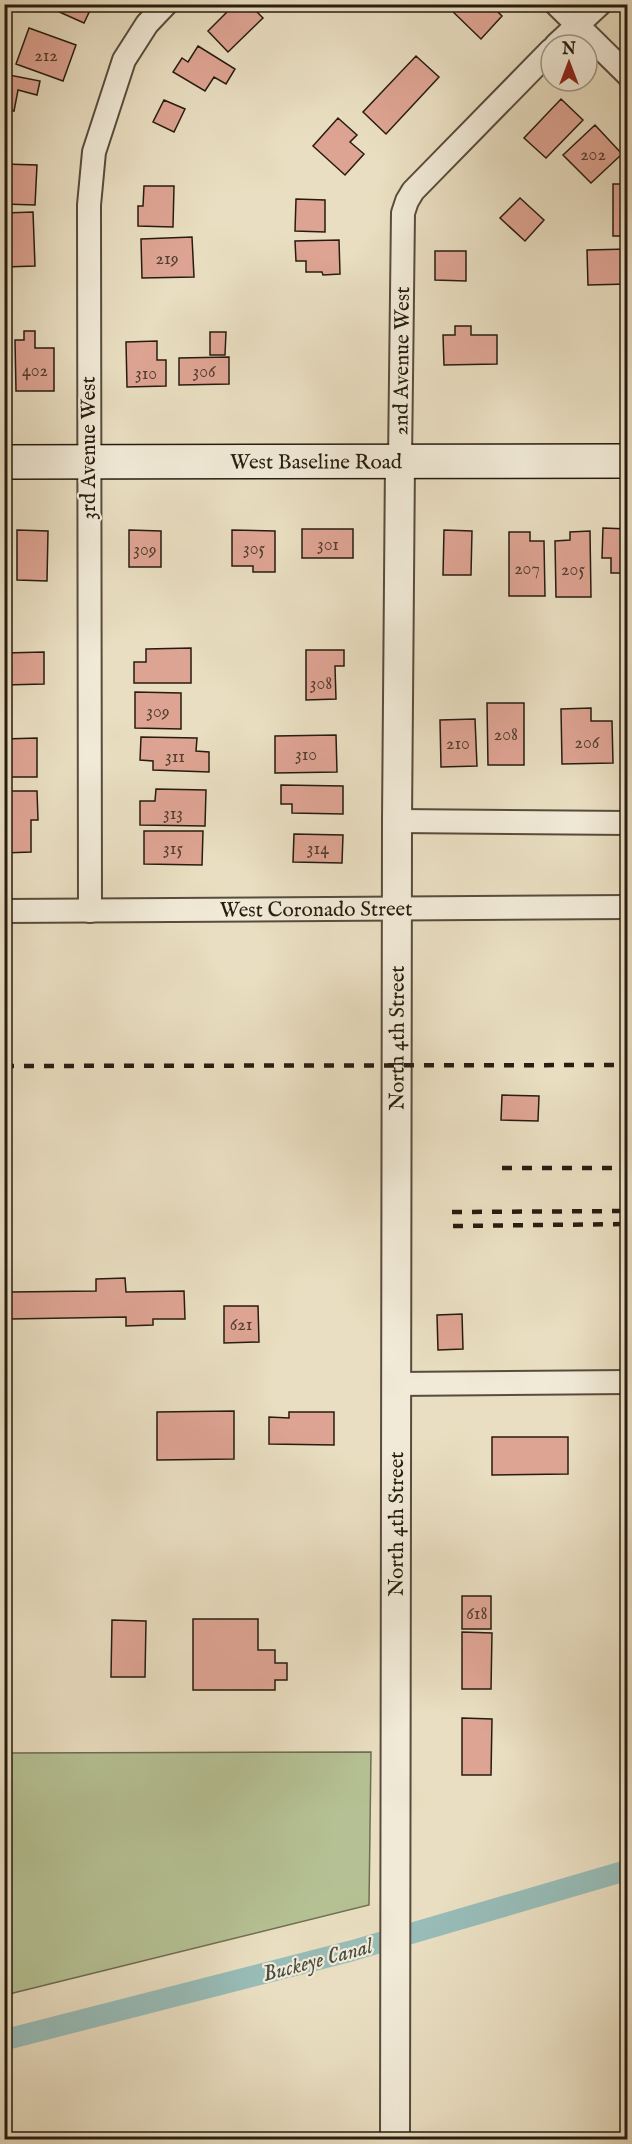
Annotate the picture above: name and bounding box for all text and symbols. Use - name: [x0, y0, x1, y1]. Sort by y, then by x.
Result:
- north arrow: [539, 33, 599, 93]
- text: N: [561, 40, 576, 60]
- house number: 212: [34, 45, 58, 68]
- house number: 202: [580, 144, 606, 167]
- house number: 219: [155, 248, 179, 271]
- street label: 2nd Avenue West: [388, 286, 417, 436]
- house number: 402: [22, 360, 48, 383]
- house number: 306: [192, 361, 216, 384]
- house number: 310: [135, 363, 157, 386]
- street label: 3rd Avenue West: [76, 376, 103, 520]
- street label: West Baseline Road: [230, 449, 403, 477]
- house number: 301: [317, 534, 339, 557]
- house number: 305: [243, 538, 266, 561]
- house number: 309: [133, 539, 157, 562]
- house number: 207: [514, 558, 540, 581]
- house number: 205: [561, 559, 585, 582]
- house number: 308: [310, 673, 332, 696]
- house number: 309: [146, 701, 170, 724]
- house number: 208: [494, 724, 518, 747]
- house number: 206: [575, 732, 600, 755]
- house number: 210: [446, 733, 470, 756]
- house number: 310: [295, 744, 317, 767]
- house number: 311: [165, 746, 185, 769]
- house number: 313: [163, 803, 183, 826]
- house number: 315: [163, 838, 183, 861]
- house number: 314: [307, 838, 329, 861]
- street label: West Coronado Street: [220, 896, 412, 925]
- street label: North 4th Street: [385, 965, 412, 1111]
- house number: 621: [230, 1314, 252, 1337]
- street label: North 4th Street: [384, 1451, 411, 1597]
- house number: 618: [466, 1603, 488, 1626]
- water label: Buckeye Canal: [259, 1932, 377, 1989]

